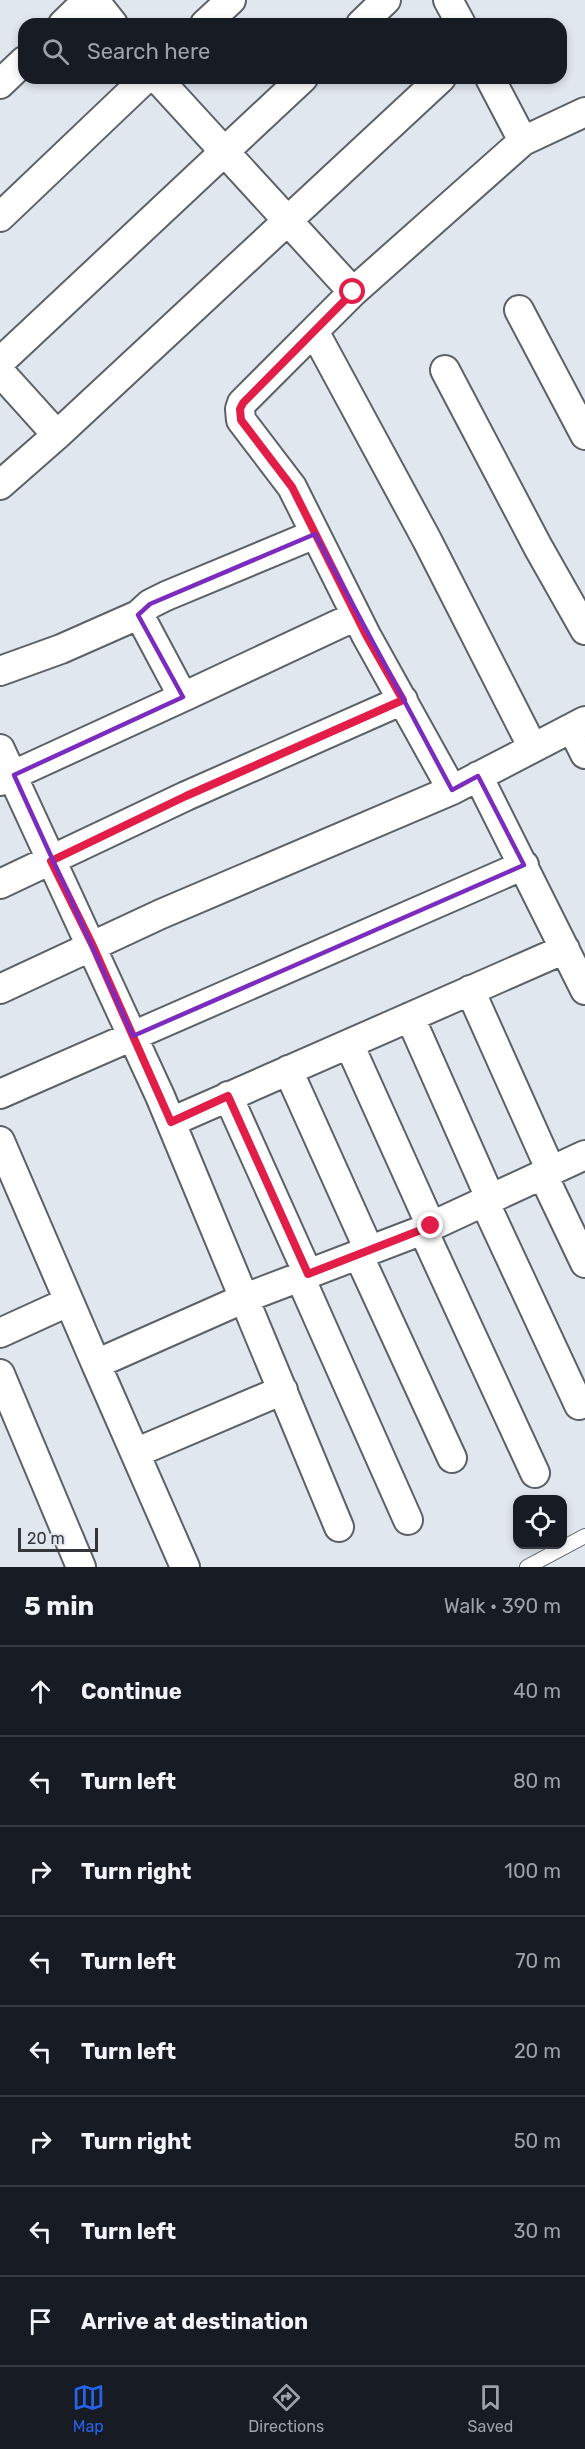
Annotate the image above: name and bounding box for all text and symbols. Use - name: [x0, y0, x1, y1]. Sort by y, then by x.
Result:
- search box: [18, 18, 567, 84]
- icon: search: [39, 35, 72, 68]
- text: Search here: [87, 38, 210, 65]
- route start: [339, 278, 365, 304]
- route end: [417, 1212, 443, 1238]
- map controls: [513, 1495, 567, 1549]
- button: locate: [513, 1495, 567, 1549]
- scale bar: [18, 1525, 98, 1552]
- text: 20 m: [27, 1529, 65, 1548]
- text: 5 min: [24, 1591, 94, 1622]
- text: Walk · 390 m: [444, 1594, 561, 1618]
- icon: ahead: [24, 1675, 57, 1708]
- text: Continue: [81, 1678, 182, 1705]
- text: 40 m: [513, 1679, 561, 1703]
- icon: left: [24, 1765, 57, 1798]
- text: Turn left: [81, 1768, 176, 1795]
- text: 80 m: [513, 1769, 561, 1793]
- icon: right: [24, 1855, 57, 1888]
- text: Turn right: [81, 1858, 191, 1885]
- text: 100 m: [504, 1859, 561, 1883]
- icon: left: [24, 1945, 57, 1978]
- text: Turn left: [81, 1948, 176, 1975]
- text: 70 m: [515, 1949, 561, 1973]
- icon: left: [24, 2035, 57, 2068]
- text: Turn left: [81, 2038, 176, 2065]
- text: 20 m: [514, 2039, 561, 2063]
- icon: right: [24, 2125, 57, 2158]
- text: Turn right: [81, 2128, 191, 2155]
- text: 50 m: [514, 2129, 561, 2153]
- icon: left: [24, 2215, 57, 2248]
- text: Turn left: [81, 2218, 176, 2245]
- text: 30 m: [514, 2219, 561, 2243]
- icon: arrive: [24, 2305, 57, 2338]
- text: Arrive at destination: [81, 2308, 308, 2335]
- tab: Map: [72, 2381, 105, 2436]
- tab: Directions: [248, 2381, 324, 2436]
- tab: Saved: [468, 2381, 513, 2436]

